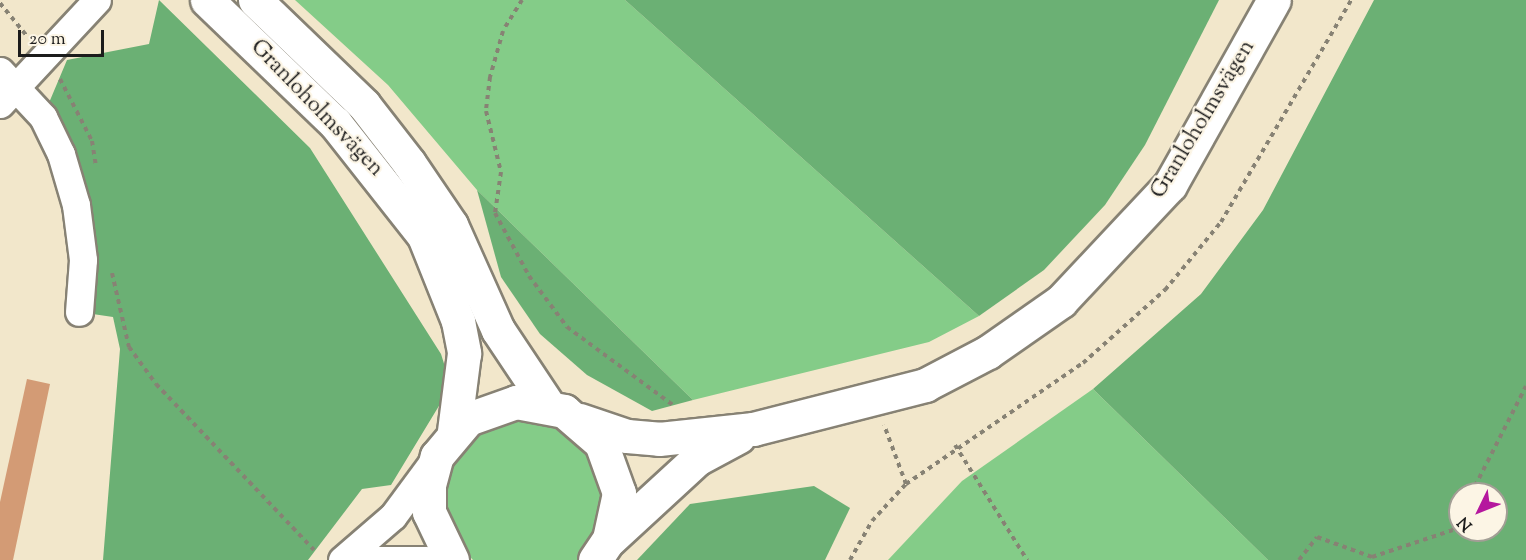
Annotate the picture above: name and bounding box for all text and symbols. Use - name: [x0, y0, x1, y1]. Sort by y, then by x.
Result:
- scale bar: [21, 18, 106, 56]
- text: 20 m: [29, 27, 66, 53]
- street label: Granloholmsvägen: [244, 35, 388, 183]
- street label: Granloholmsvägen: [1146, 36, 1262, 204]
- north arrow: [1448, 482, 1508, 542]
- text: N: [1453, 511, 1479, 536]

